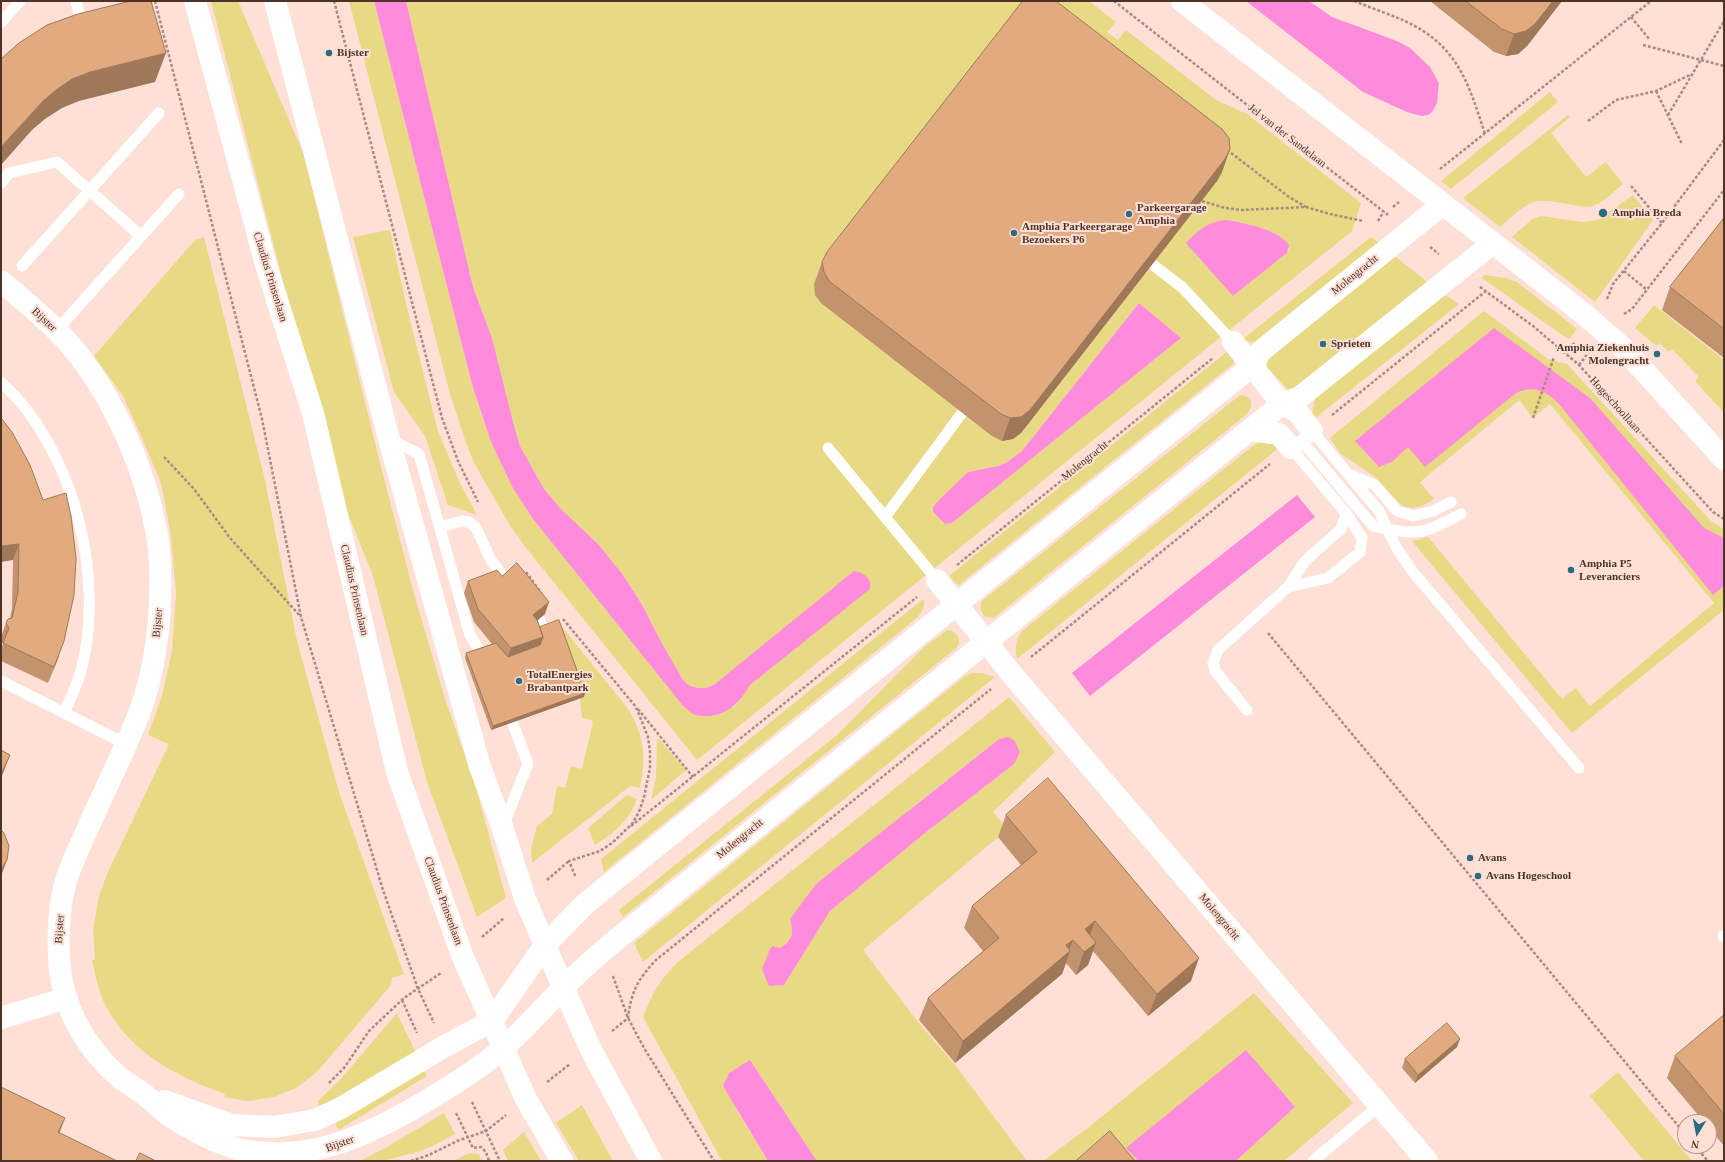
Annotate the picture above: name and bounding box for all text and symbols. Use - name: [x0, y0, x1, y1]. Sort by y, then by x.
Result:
- place label: Bijster: [337, 46, 369, 60]
- marker: Bijster: [324, 48, 334, 58]
- street label: Jel van der Sandelaan: [1245, 101, 1329, 171]
- place label: Parkeergarage Amphia: [1137, 201, 1207, 227]
- place label: Amphia Breda: [1612, 206, 1681, 220]
- marker: Amphia Breda: [1597, 207, 1609, 219]
- marker: Parkeergarage Amphia: [1124, 209, 1134, 219]
- place label: Amphia Parkeergarage Bezoekers P6: [1022, 220, 1132, 246]
- marker: Amphia Parkeergarage Bezoekers P6: [1009, 228, 1019, 238]
- street label: Claudius Prinsenlaan: [250, 231, 290, 323]
- street label: Molengracht: [1329, 252, 1381, 298]
- street label: Bijster: [29, 305, 59, 335]
- place label: Sprieten: [1331, 337, 1371, 351]
- marker: Sprieten: [1318, 339, 1328, 349]
- place label: Amphia Ziekenhuis Molengracht: [1556, 341, 1649, 367]
- marker: Amphia Ziekenhuis Molengracht: [1652, 349, 1662, 359]
- street label: Hogeschoollaan: [1586, 374, 1644, 436]
- street label: Molengracht: [1059, 438, 1111, 484]
- street label: Claudius Prinsenlaan: [337, 543, 371, 637]
- place label: Amphia P5 Leveranciers: [1579, 557, 1640, 583]
- marker: Amphia P5 Leveranciers: [1566, 565, 1576, 575]
- street label: Bijster: [150, 608, 166, 638]
- place label: TotalEnergies Brabantpark: [527, 668, 592, 694]
- marker: TotalEnergies Brabantpark: [514, 676, 524, 686]
- street label: Molengracht: [714, 816, 766, 862]
- place label: Avans: [1478, 851, 1507, 865]
- marker: Avans: [1465, 853, 1475, 863]
- street label: Claudius Prinsenlaan: [421, 855, 465, 947]
- place label: Avans Hogeschool: [1486, 869, 1571, 883]
- marker: Avans Hogeschool: [1473, 871, 1483, 881]
- street label: Molengracht: [1196, 891, 1242, 943]
- street label: Bijster: [53, 914, 67, 944]
- north arrow: [1677, 1114, 1717, 1154]
- street label: Bijster: [324, 1133, 356, 1155]
- text: N: [1690, 1138, 1700, 1151]

